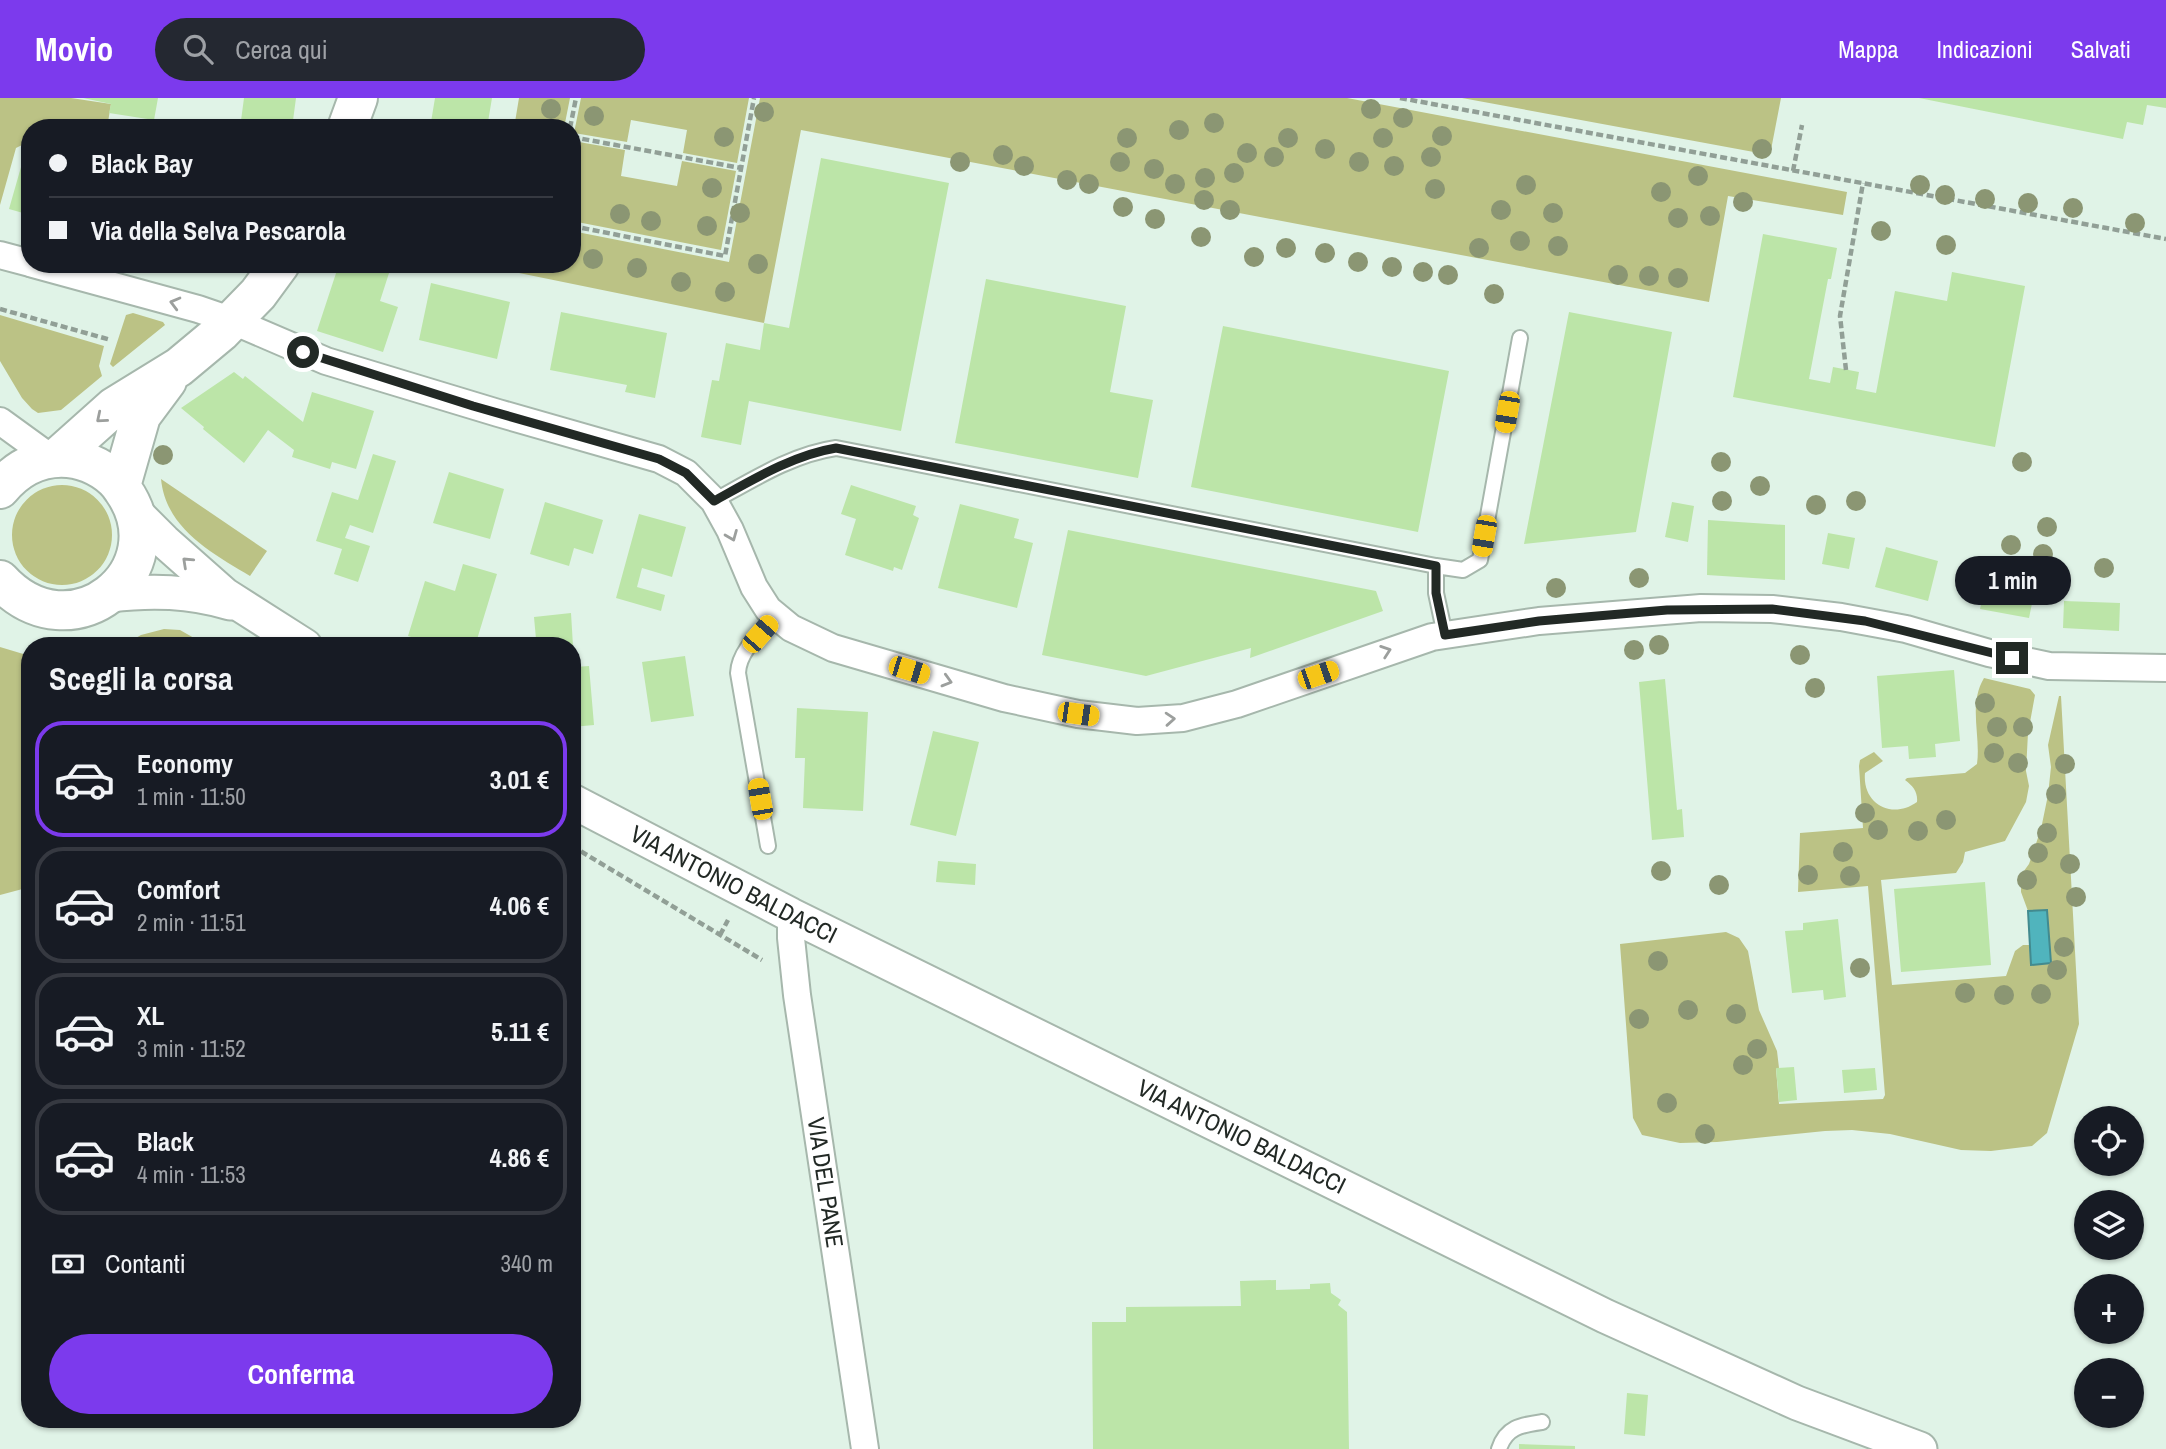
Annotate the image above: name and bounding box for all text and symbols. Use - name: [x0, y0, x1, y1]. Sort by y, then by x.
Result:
- search box: [155, 18, 645, 81]
- text: Movio: [35, 27, 113, 71]
- icon: search: [179, 30, 217, 68]
- text: Cerca qui: [235, 32, 328, 67]
- text: Mappa: [1838, 33, 1899, 65]
- text: Indicazioni: [1937, 33, 2033, 65]
- text: Salvati: [2071, 33, 2131, 65]
- text: Black Bay: [91, 146, 193, 181]
- text: Via della Selva Pescarola: [91, 213, 346, 248]
- one-way arrow: [170, 296, 182, 311]
- route start: [287, 336, 319, 368]
- car: [1494, 389, 1521, 435]
- one-way arrow: [97, 410, 110, 422]
- car: [1471, 513, 1498, 559]
- one-way arrow: [724, 530, 738, 542]
- callout: 1 min: [1954, 556, 2070, 606]
- one-way arrow: [182, 558, 195, 571]
- text: 1 min: [1988, 565, 2038, 596]
- car: [739, 611, 782, 657]
- route end: [1996, 642, 2028, 674]
- one-way arrow: [1380, 645, 1392, 659]
- car: [886, 654, 933, 686]
- text: Scegli la corsa: [49, 657, 233, 700]
- car: [1295, 658, 1342, 692]
- one-way arrow: [941, 673, 953, 688]
- car: [1056, 701, 1101, 727]
- one-way arrow: [1165, 712, 1176, 727]
- text: Economy: [137, 746, 233, 781]
- icon: car: [53, 748, 116, 811]
- text: 3.01 €: [490, 762, 549, 797]
- car: [747, 776, 774, 822]
- text: 1 min · 11:50: [137, 781, 246, 812]
- street label: VIA ANTONIO BALDACCI: [625, 817, 843, 950]
- text: Comfort: [137, 872, 220, 907]
- icon: car: [53, 874, 116, 937]
- text: 4.06 €: [490, 888, 549, 923]
- text: 2 min · 11:51: [137, 907, 246, 938]
- text: XL: [137, 998, 164, 1033]
- icon: car: [53, 1000, 116, 1063]
- text: 5.11 €: [491, 1014, 549, 1049]
- text: 3 min · 11:52: [137, 1033, 246, 1064]
- street label: VIA ANTONIO BALDACCI: [1132, 1071, 1351, 1201]
- map controls: [2074, 1106, 2144, 1428]
- button: locate: [2074, 1106, 2144, 1176]
- street label: VIA DEL PANE: [801, 1115, 852, 1250]
- text: Black: [137, 1124, 194, 1159]
- icon: car: [53, 1126, 116, 1189]
- text: 4.86 €: [490, 1140, 549, 1175]
- text: 4 min · 11:53: [137, 1159, 246, 1190]
- button: layers: [2074, 1190, 2144, 1260]
- icon: cash: [49, 1245, 87, 1283]
- text: Contanti: [105, 1246, 186, 1281]
- text: 340 m: [501, 1248, 553, 1279]
- button: +: [2074, 1274, 2144, 1344]
- button: Conferma: [49, 1334, 553, 1414]
- button: −: [2074, 1358, 2144, 1428]

